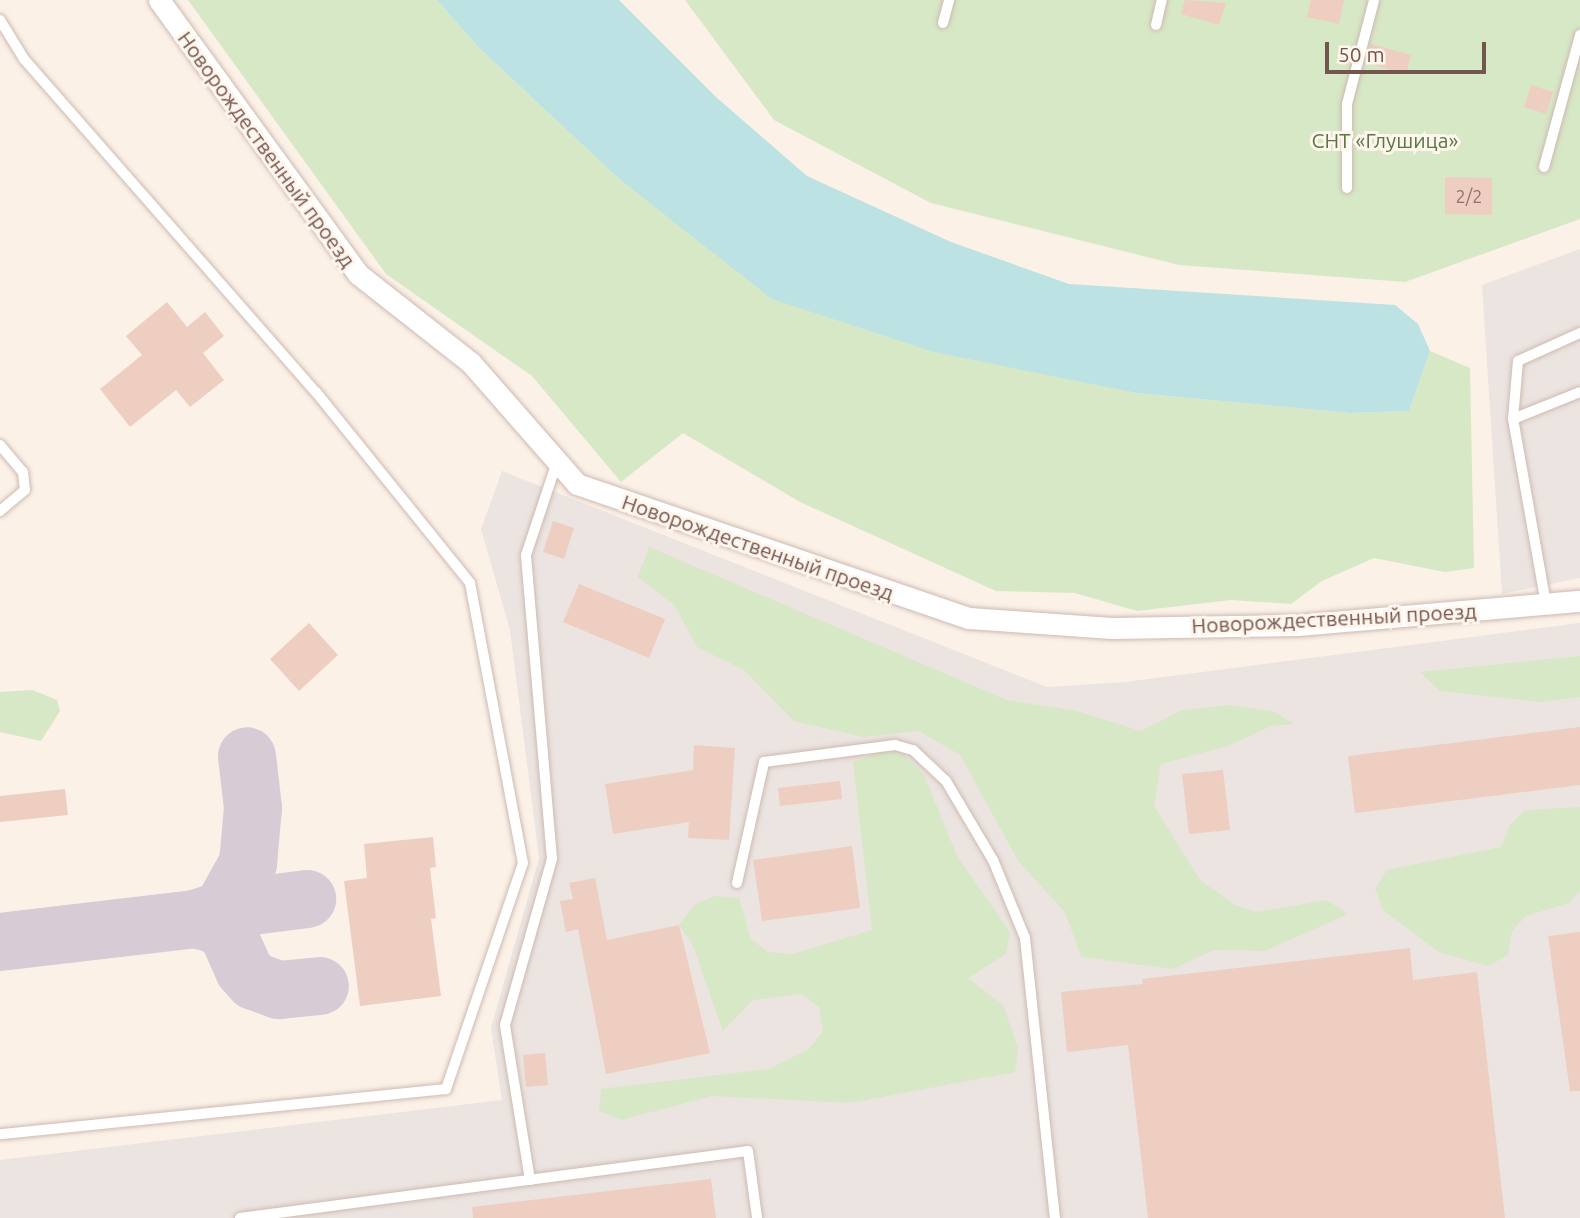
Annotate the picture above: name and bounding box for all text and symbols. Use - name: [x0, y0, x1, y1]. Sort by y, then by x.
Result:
- street label: Новорождественный проезд: [173, 26, 361, 272]
- scale bar: [1328, 28, 1489, 72]
- text: 50 m: [1338, 42, 1385, 66]
- park label: СНТ «Глушица»: [1312, 127, 1458, 153]
- house number: 2/2: [1456, 185, 1482, 207]
- street label: Новорождественный проезд: [619, 489, 897, 605]
- street label: Новорождественный проезд: [1191, 598, 1477, 638]

